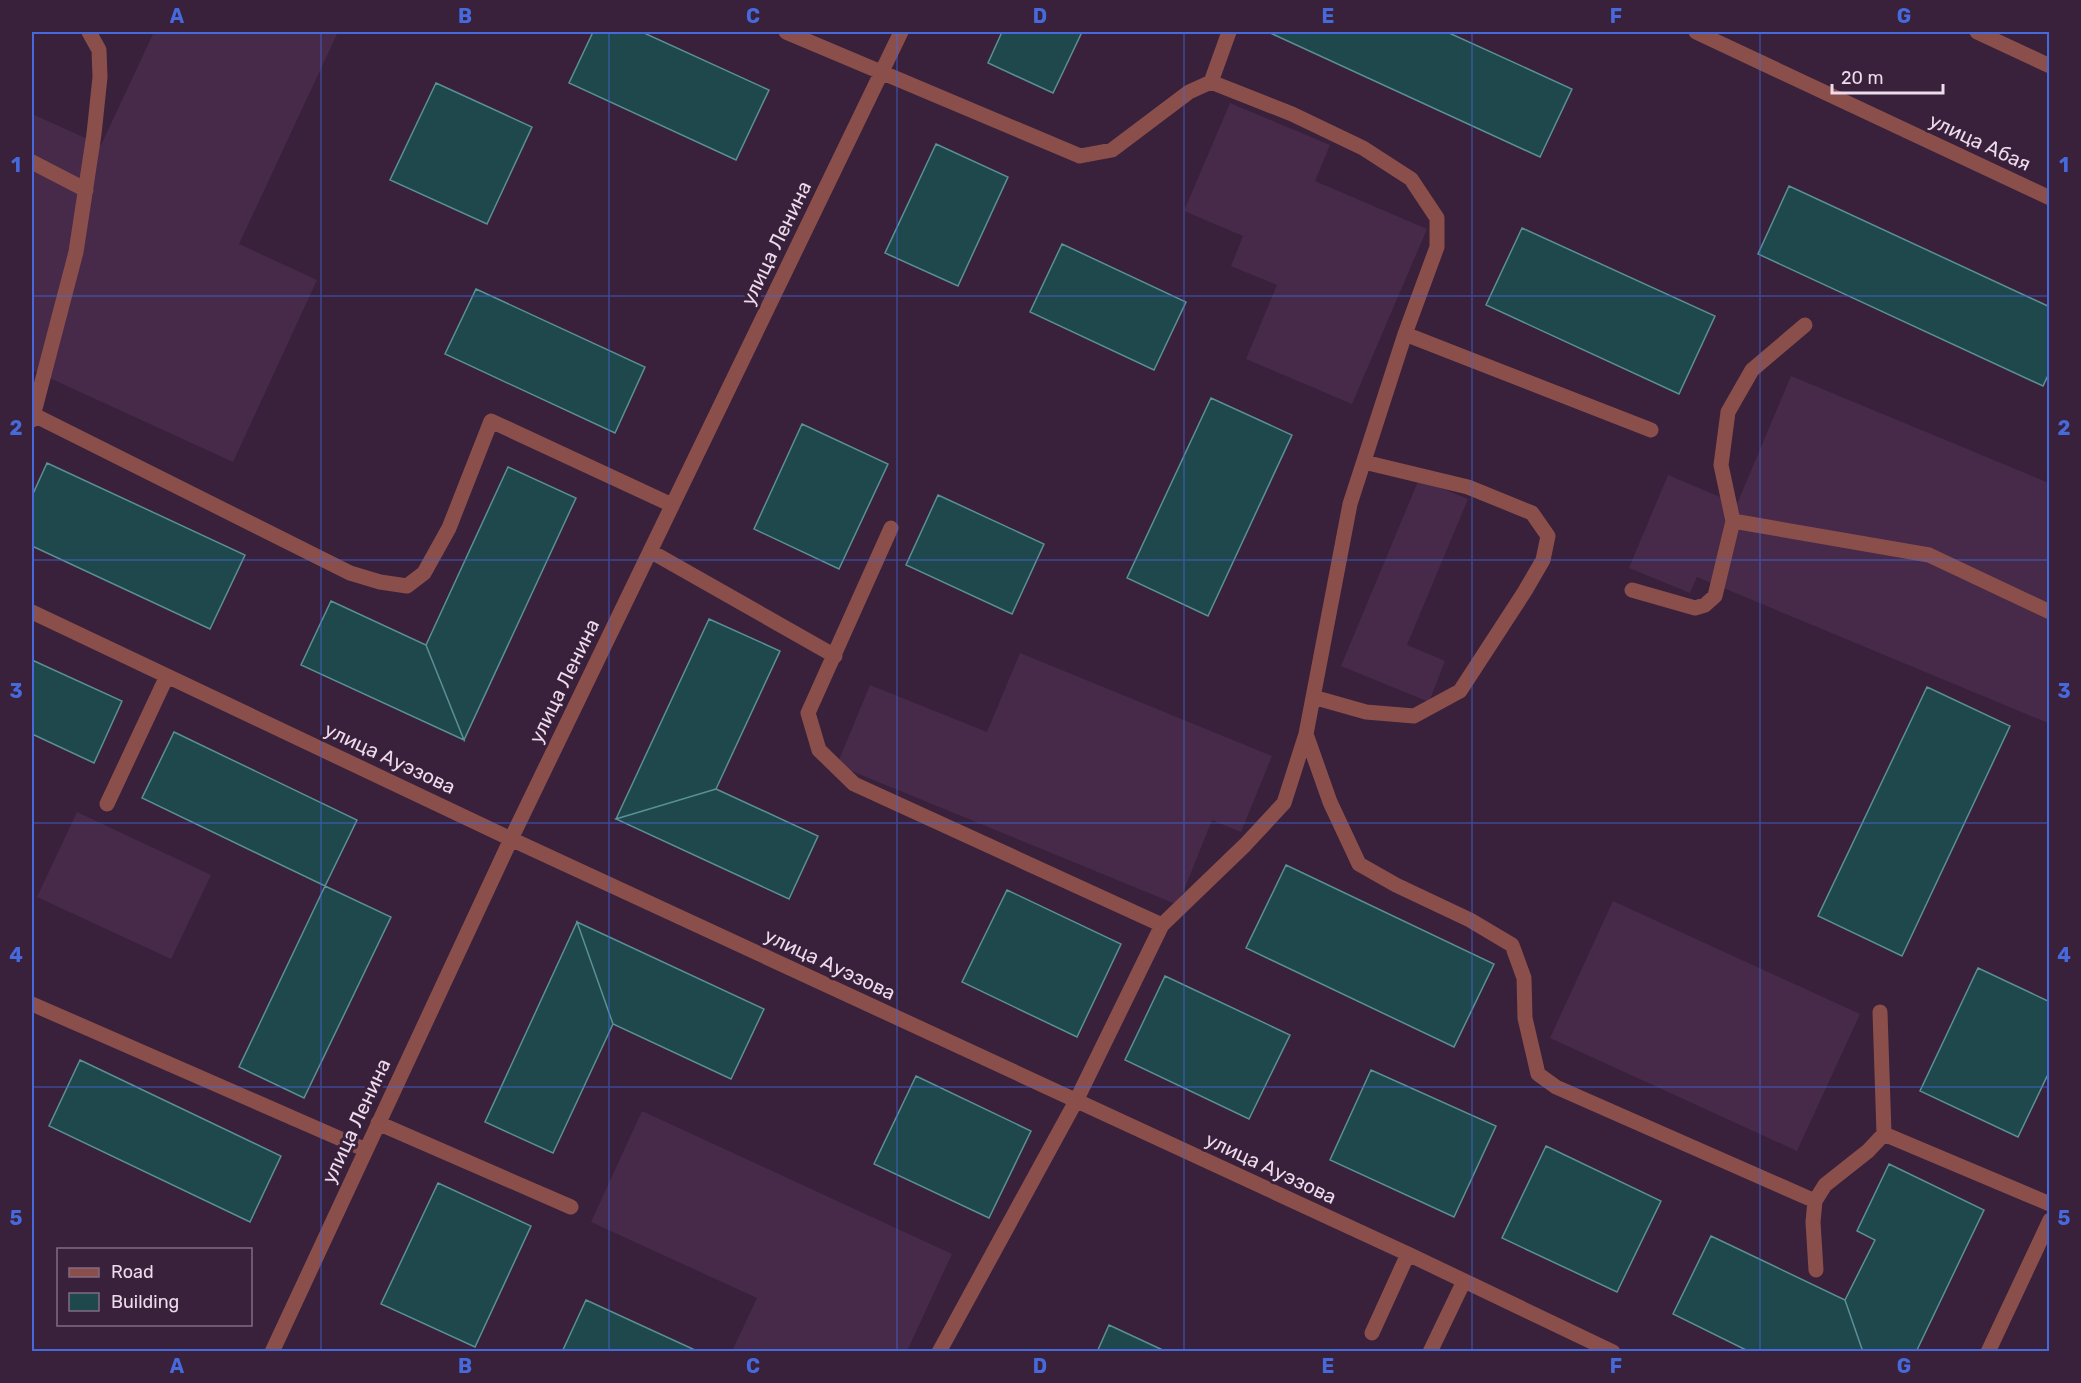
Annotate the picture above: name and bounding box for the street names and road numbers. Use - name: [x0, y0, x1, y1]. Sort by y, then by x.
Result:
- street label: улица Абая: [1925, 108, 2035, 176]
- street label: улица Ленина: [736, 177, 816, 309]
- street label: улица Ленина: [524, 615, 604, 747]
- street label: улица Ауэзова: [321, 717, 459, 799]
- street label: улица Ауэзова: [761, 923, 899, 1005]
- street label: улица Ленина: [317, 1055, 395, 1187]
- street label: улица Ауэзова: [1202, 1127, 1340, 1209]

